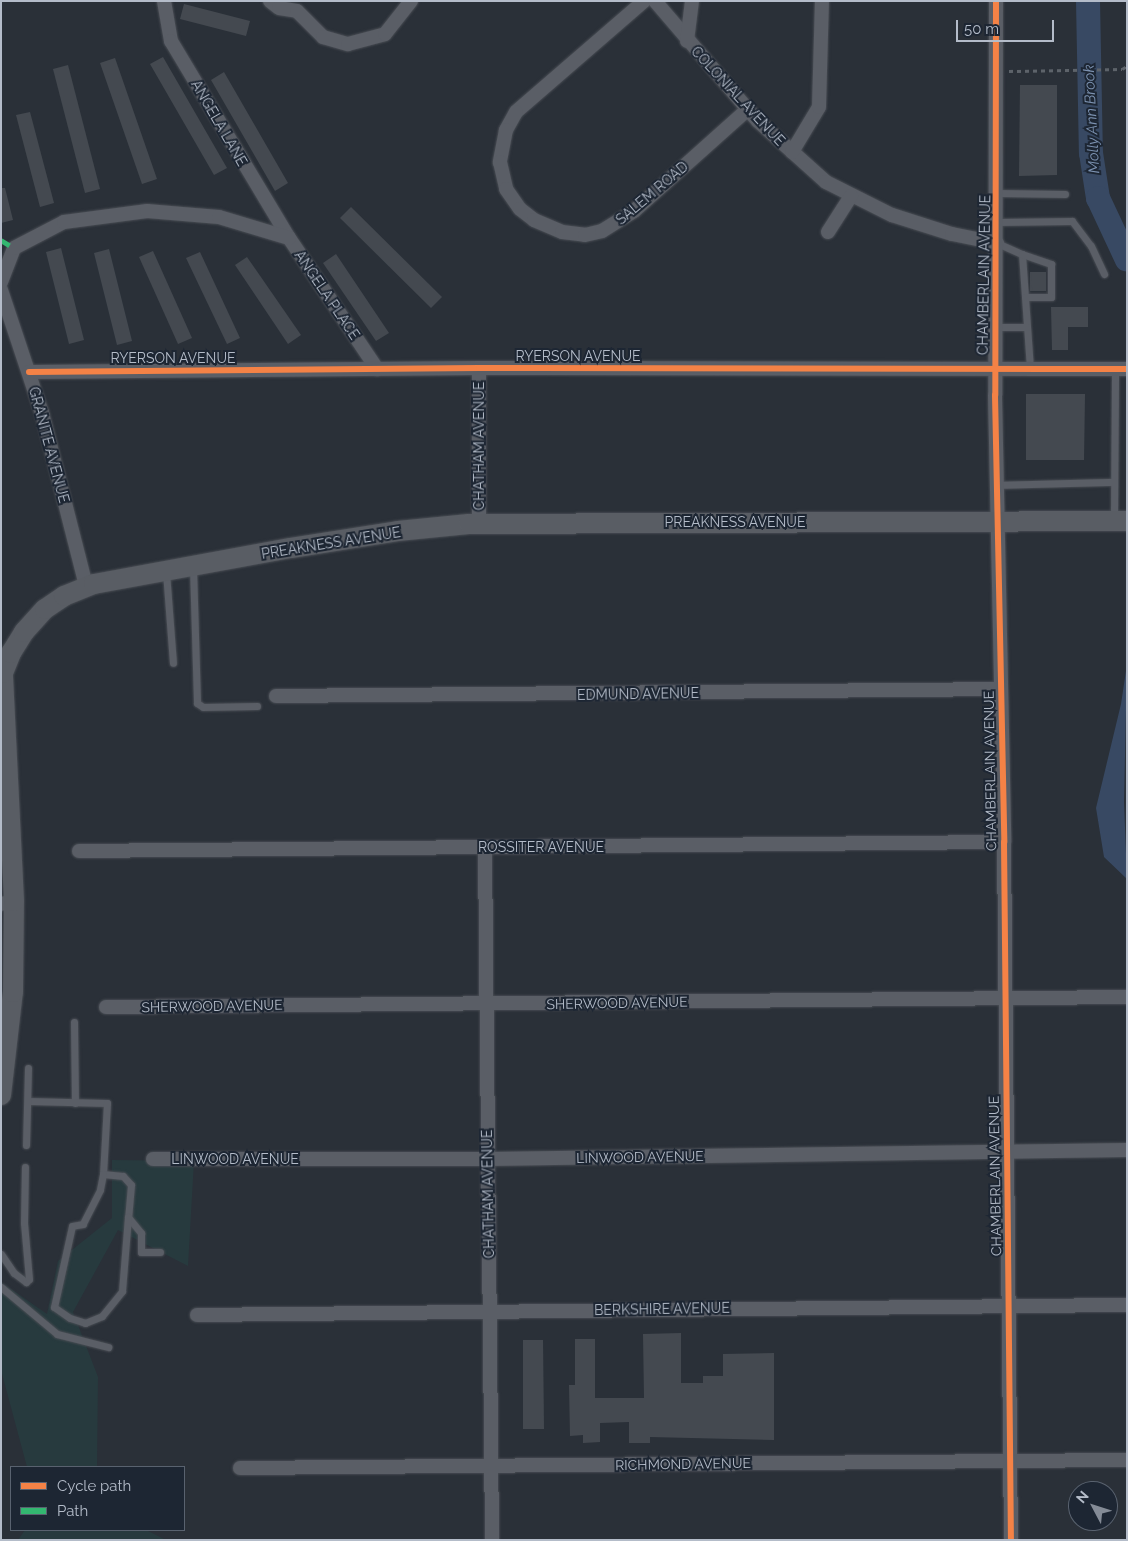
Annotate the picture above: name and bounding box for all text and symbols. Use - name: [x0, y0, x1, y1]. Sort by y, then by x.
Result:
- scale bar: [958, 10, 1056, 42]
- text: 50 m: [964, 20, 999, 38]
- street label: COLONIAL AVENUE: [687, 43, 789, 149]
- water label: Molly Ann Brook: [1080, 64, 1104, 174]
- street label: ANGELA LANE: [187, 77, 251, 169]
- street label: SALEM ROAD: [612, 158, 692, 228]
- street label: CHAMBERLAIN AVENUE: [974, 195, 994, 355]
- street label: ANGELA PLACE: [291, 247, 363, 343]
- street label: RYERSON AVENUE: [515, 348, 641, 364]
- street label: RYERSON AVENUE: [110, 350, 236, 366]
- street label: CHATHAM AVENUE: [471, 381, 487, 511]
- street label: GRANITE AVENUE: [25, 385, 73, 505]
- street label: PREAKNESS AVENUE: [664, 514, 806, 530]
- street label: PREAKNESS AVENUE: [260, 524, 402, 562]
- street label: EDMUND AVENUE: [577, 685, 699, 703]
- street label: CHAMBERLAIN AVENUE: [980, 691, 1000, 851]
- street label: ROSSITER AVENUE: [478, 839, 604, 855]
- street label: SHERWOOD AVENUE: [546, 993, 688, 1013]
- street label: SHERWOOD AVENUE: [141, 996, 283, 1016]
- street label: CHAMBERLAIN AVENUE: [985, 1096, 1005, 1256]
- street label: CHATHAM AVENUE: [478, 1129, 498, 1259]
- street label: LINWOOD AVENUE: [576, 1147, 704, 1167]
- street label: LINWOOD AVENUE: [171, 1151, 299, 1167]
- street label: BERKSHIRE AVENUE: [594, 1299, 730, 1319]
- street label: RICHMOND AVENUE: [615, 1454, 751, 1474]
- legend: [10, 1466, 185, 1531]
- text: Cycle path: [57, 1477, 131, 1495]
- north arrow: [1068, 1481, 1118, 1531]
- text: N: [1073, 1488, 1092, 1506]
- text: Path: [57, 1502, 88, 1520]

